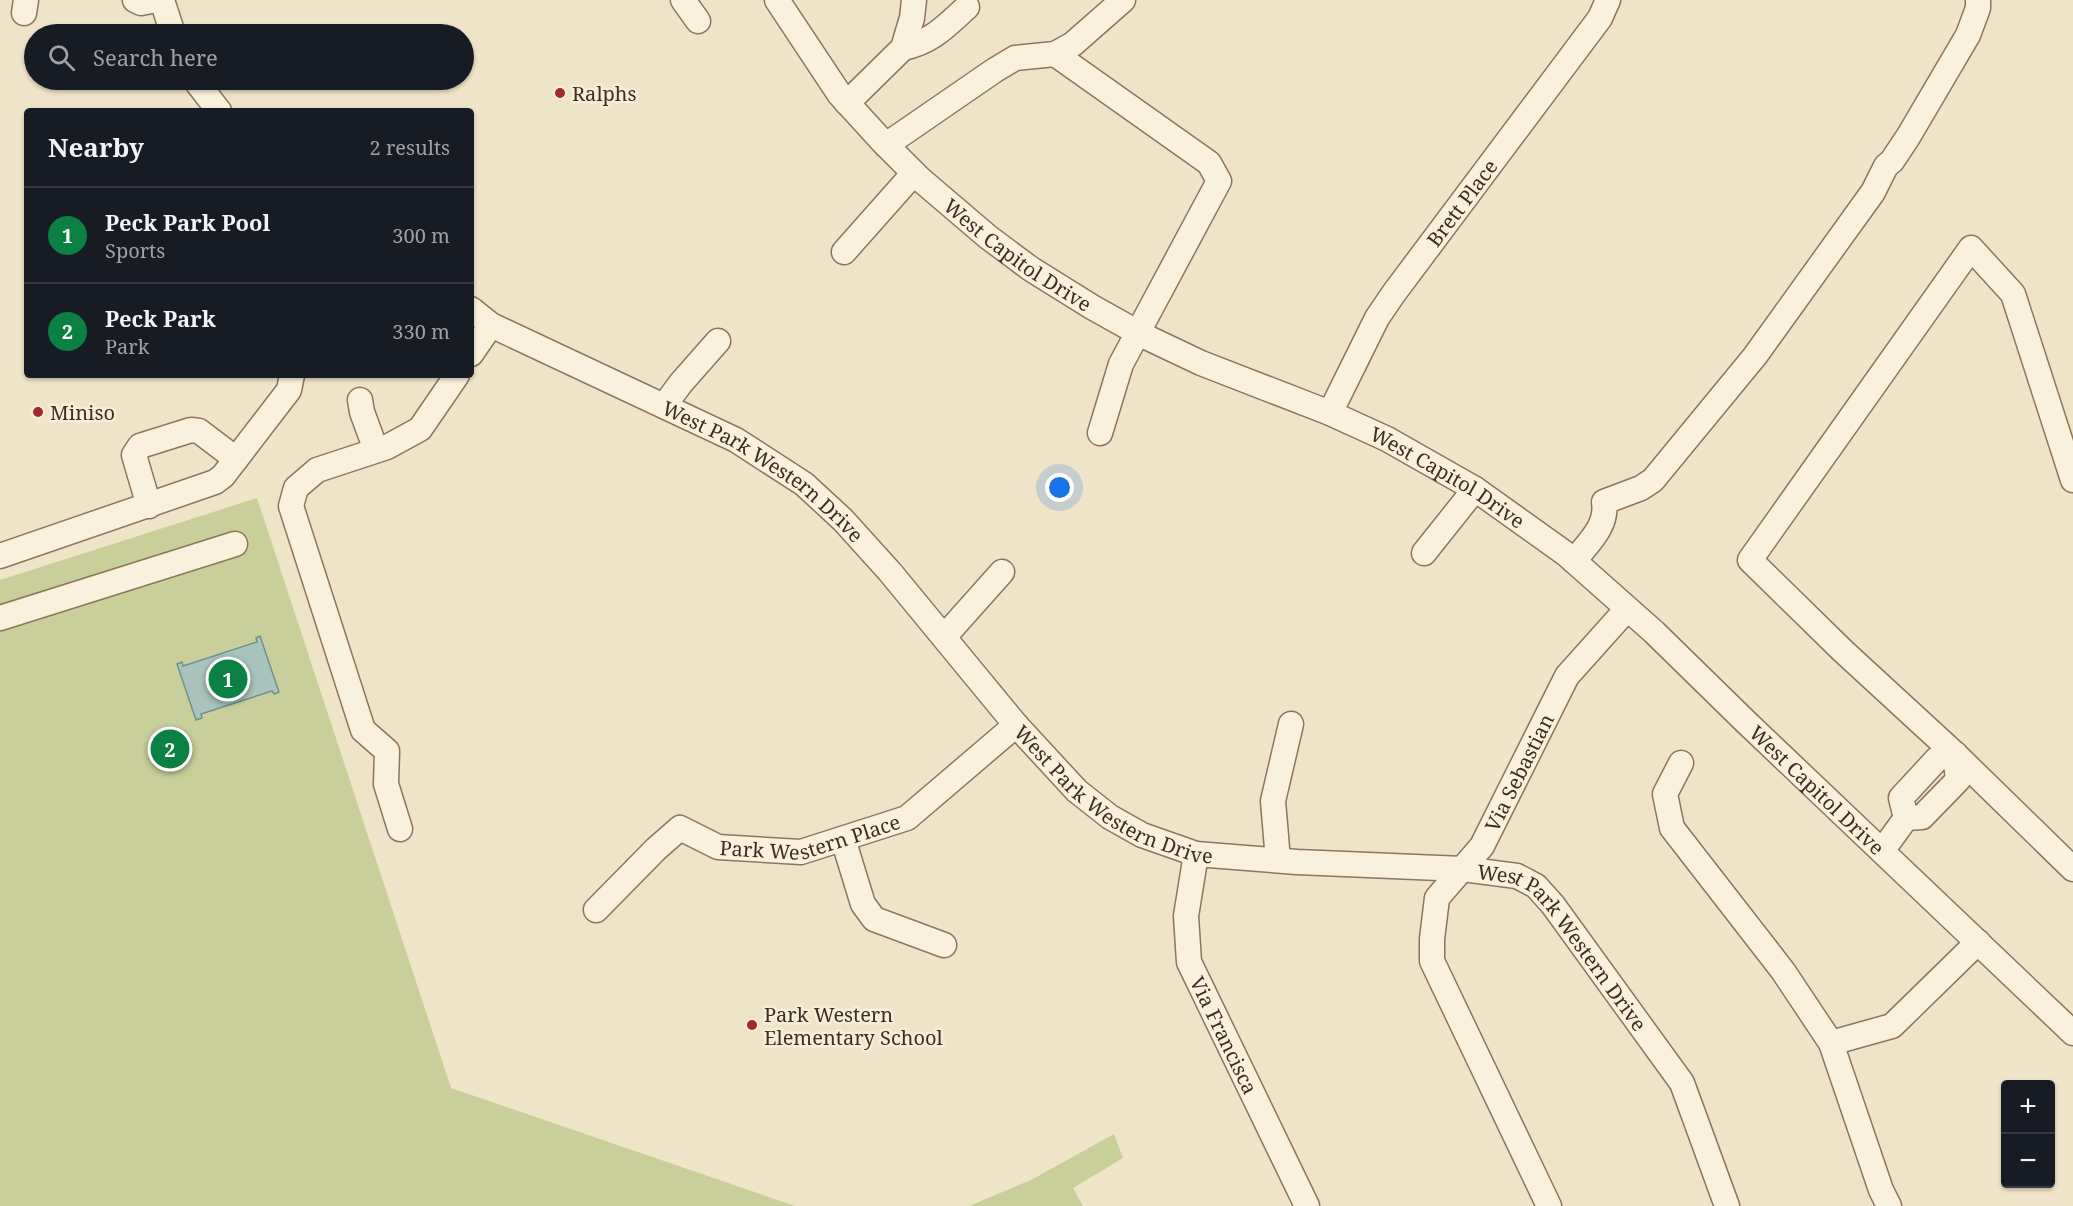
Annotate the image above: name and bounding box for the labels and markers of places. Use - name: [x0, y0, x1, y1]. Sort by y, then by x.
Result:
- place label: Ralphs: [572, 80, 637, 107]
- marker: Ralphs: [553, 86, 567, 100]
- place label: Miniso: [50, 399, 115, 426]
- marker: Miniso: [31, 405, 45, 419]
- pin: 1: [208, 656, 248, 702]
- pin: 2: [150, 726, 190, 771]
- place label: Park Western Elementary School: [764, 1001, 943, 1051]
- marker: Park Western Elementary School: [745, 1018, 759, 1032]

